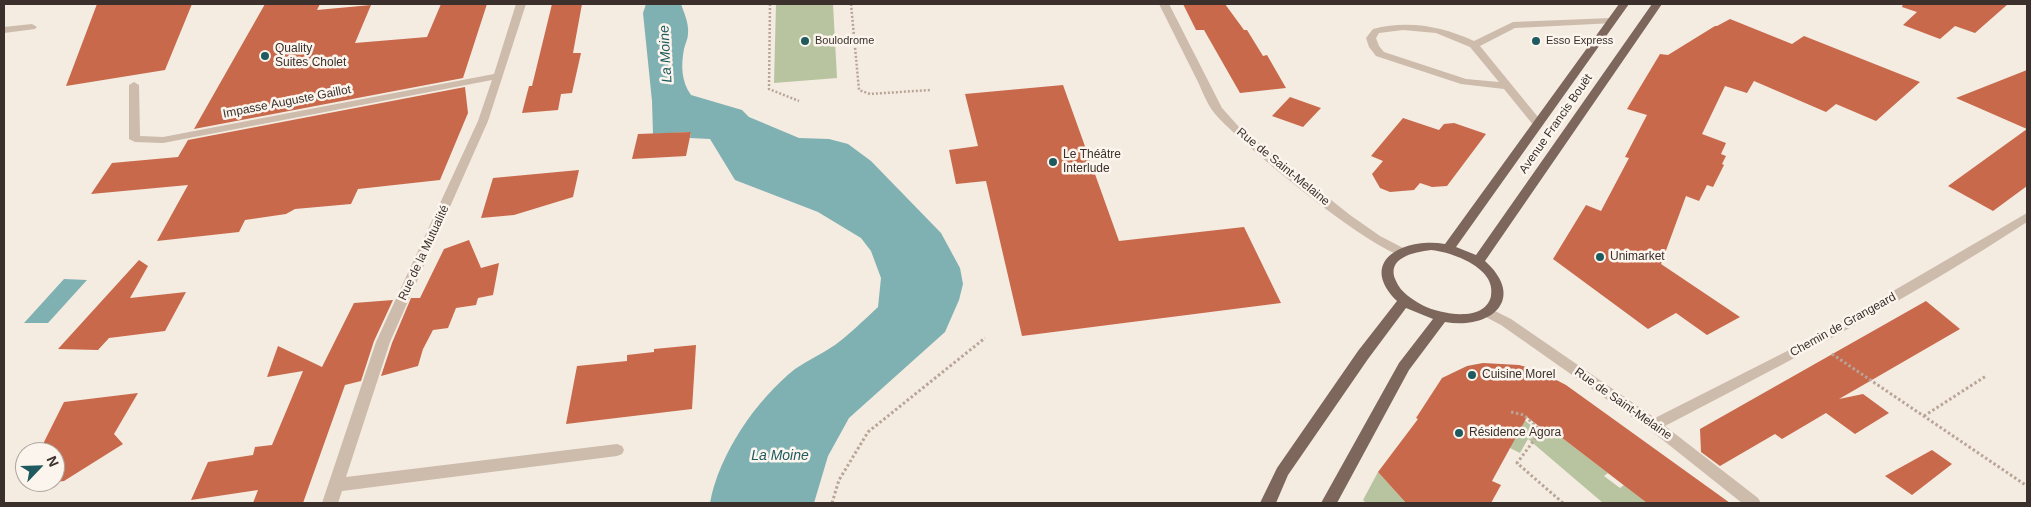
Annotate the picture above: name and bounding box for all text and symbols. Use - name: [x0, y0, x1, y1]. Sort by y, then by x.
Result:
- water label: La Moine: [656, 25, 676, 83]
- place label: Boulodrome: [815, 34, 874, 48]
- place label: Esso Express: [1546, 34, 1613, 48]
- marker: Boulodrome: [799, 35, 811, 47]
- marker: Esso Express: [1530, 35, 1542, 47]
- place label: Quality Suites Cholet: [275, 42, 346, 70]
- marker: Quality Suites Cholet: [259, 50, 271, 62]
- street label: Avenue Francis Bouët: [1516, 72, 1596, 176]
- street label: Impasse Auguste Gaillot: [222, 83, 352, 121]
- street label: Rue de Saint-Melaine: [1234, 125, 1332, 209]
- place label: Le Théâtre Interlude: [1063, 148, 1121, 176]
- marker: Le Théâtre Interlude: [1047, 156, 1059, 168]
- street label: Rue de la Mutualité: [396, 203, 452, 303]
- place label: Unimarket: [1610, 250, 1665, 264]
- marker: Unimarket: [1594, 251, 1606, 263]
- street label: Chemin de Grangeard: [1788, 290, 1898, 360]
- street label: Rue de Saint-Melaine: [1572, 365, 1674, 443]
- place label: Cuisine Morel: [1482, 368, 1555, 382]
- marker: Cuisine Morel: [1466, 369, 1478, 381]
- place label: Résidence Agora: [1469, 426, 1561, 440]
- marker: Résidence Agora: [1453, 427, 1465, 439]
- north arrow: [15, 442, 65, 492]
- water label: La Moine: [751, 448, 809, 464]
- text: N: [43, 453, 62, 469]

